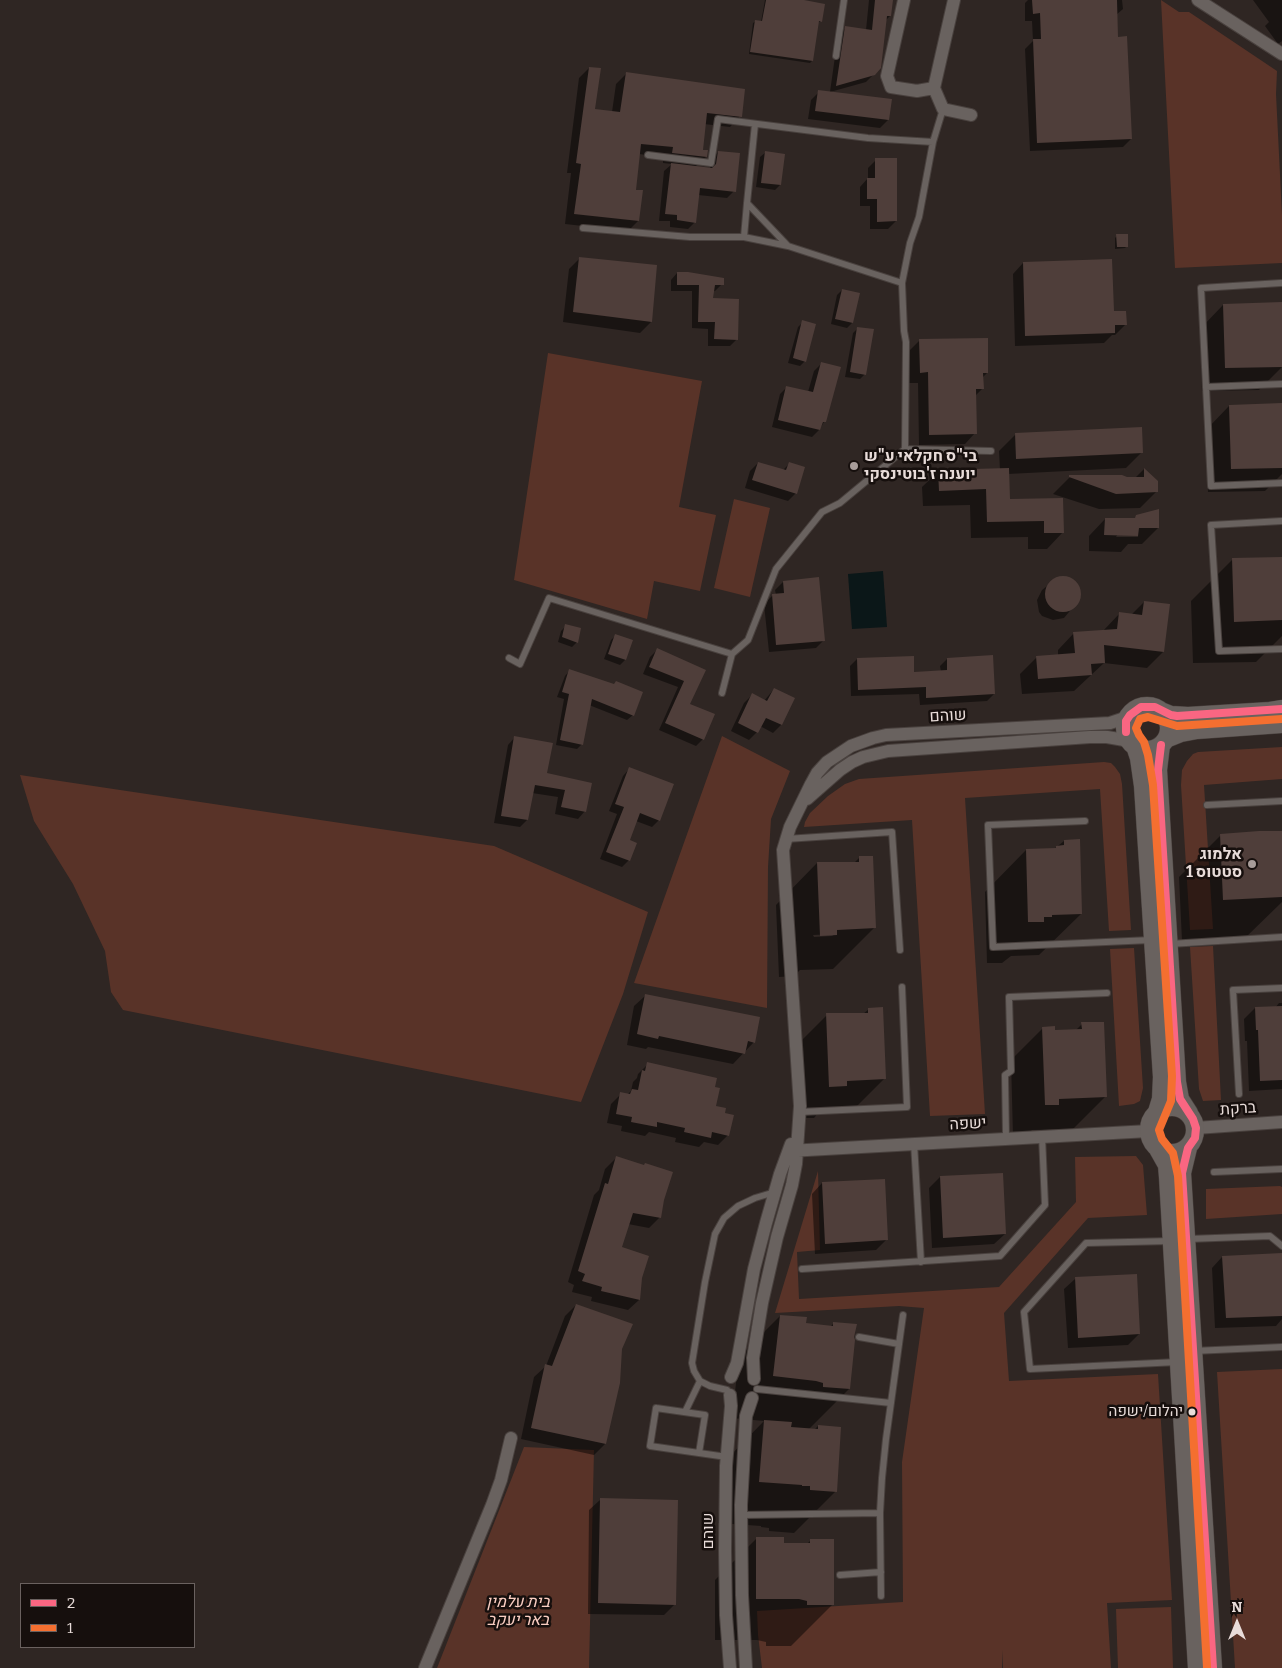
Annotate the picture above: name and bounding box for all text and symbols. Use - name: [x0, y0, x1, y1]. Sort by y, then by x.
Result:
- place label: בי"ס חקלאי ע"ש יוענה ז'בוטינסקי: [864, 447, 977, 485]
- marker: בי"ס חקלאי ע"ש יוענה ז'בוטינסקי: [848, 460, 860, 472]
- street label: שוהם: [929, 705, 967, 727]
- place label: אלמוג סטטוס 1: [1186, 845, 1242, 883]
- marker: אלמוג סטטוס 1: [1246, 858, 1258, 870]
- street label: ברקת: [1219, 1098, 1257, 1120]
- street label: ישפה: [949, 1113, 987, 1135]
- place label: יהלום/ישפה: [1109, 1403, 1183, 1421]
- marker: יהלום/ישפה: [1187, 1407, 1197, 1417]
- street label: שוהם: [699, 1513, 719, 1549]
- legend: [20, 1583, 195, 1648]
- park label: בית עלמין באר יעקב: [486, 1593, 550, 1631]
- text: 2: [67, 1594, 75, 1612]
- north arrow: [1212, 1598, 1262, 1648]
- text: N: [1232, 1599, 1242, 1616]
- text: 1: [67, 1619, 73, 1637]

